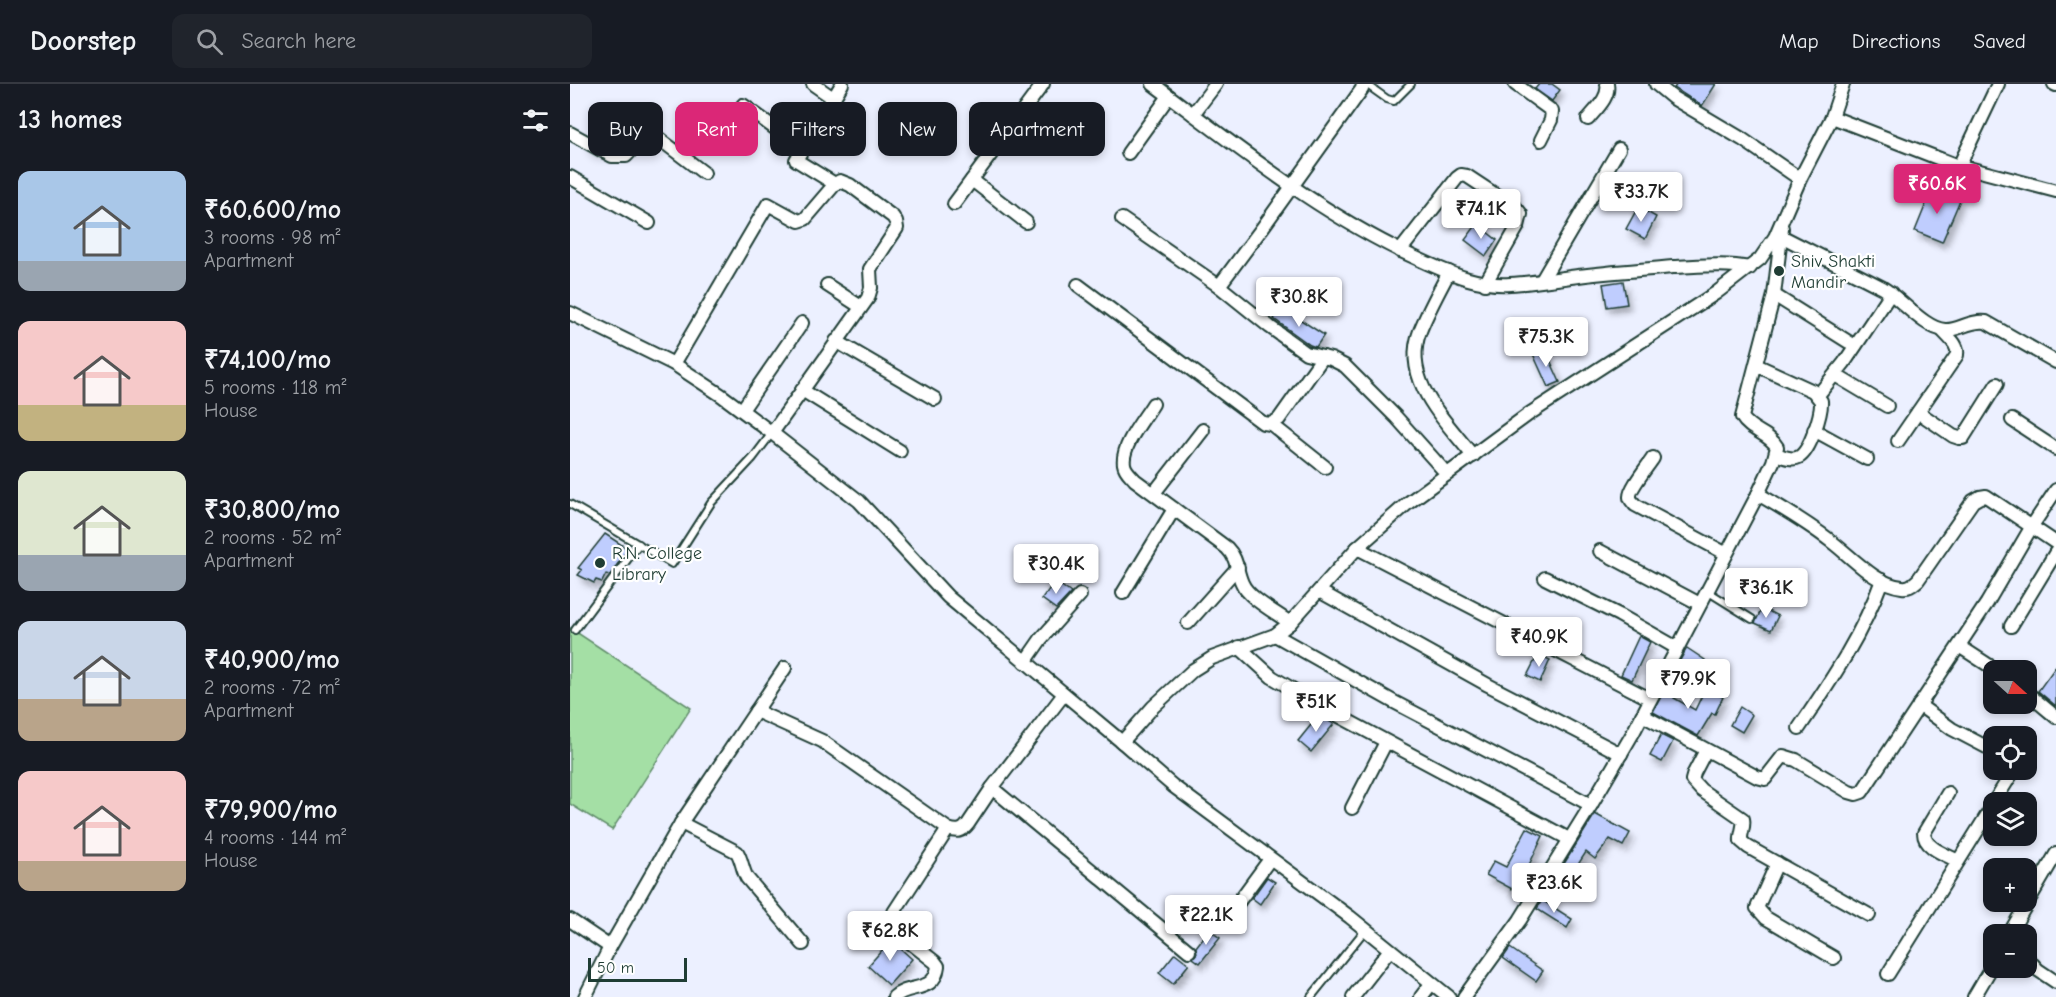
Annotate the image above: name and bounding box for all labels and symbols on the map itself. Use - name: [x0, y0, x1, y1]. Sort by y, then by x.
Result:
- pin: ₹60.6K: [1888, 164, 1986, 215]
- pin: ₹33.7K: [1592, 172, 1690, 223]
- pin: ₹74.1K: [1432, 189, 1530, 240]
- place label: Shiv Shakti Mandir: [1791, 251, 1875, 293]
- marker: Shiv Shakti Mandir: [1772, 264, 1786, 278]
- pin: ₹30.8K: [1250, 277, 1348, 328]
- pin: ₹75.3K: [1497, 317, 1595, 368]
- place label: R.N. College Library: [612, 543, 702, 585]
- pin: ₹30.4K: [1007, 544, 1105, 595]
- marker: R.N. College Library: [593, 556, 607, 570]
- pin: ₹36.1K: [1717, 568, 1815, 619]
- pin: ₹40.9K: [1490, 617, 1588, 668]
- pin: ₹79.9K: [1639, 659, 1737, 710]
- north arrow: [1983, 660, 2037, 714]
- pin: ₹51K: [1280, 682, 1352, 733]
- pin: ₹23.6K: [1505, 863, 1603, 914]
- pin: ₹22.1K: [1157, 895, 1255, 946]
- pin: ₹62.8K: [841, 911, 939, 962]
- scale bar: [588, 955, 687, 982]

